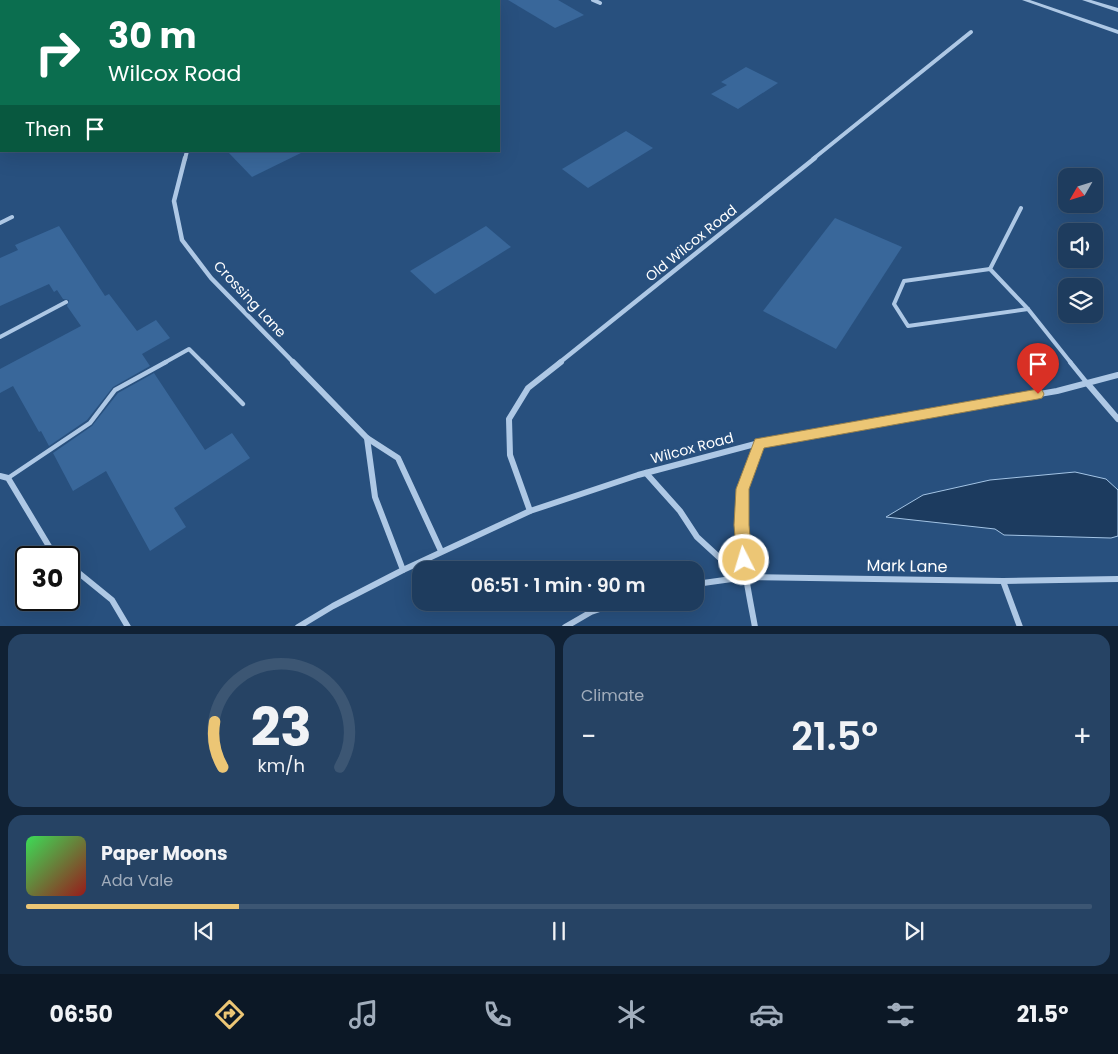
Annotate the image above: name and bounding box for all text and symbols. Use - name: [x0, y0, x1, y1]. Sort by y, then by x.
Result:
- text: 30 m: [108, 11, 196, 60]
- icon: right: [25, 20, 90, 85]
- text: Wilcox Road: [108, 58, 241, 89]
- icon: arrive: [81, 115, 109, 143]
- text: Then: [25, 116, 71, 143]
- north arrow: [1058, 168, 1102, 212]
- map controls: [1058, 168, 1103, 323]
- street label: Old Wilcox Road: [641, 200, 741, 286]
- button: sound: [1058, 223, 1103, 268]
- street label: Crossing Lane: [209, 256, 291, 342]
- button: layers: [1058, 278, 1103, 323]
- pin: [1017, 343, 1059, 394]
- icon: arrive: [1024, 350, 1052, 378]
- street label: Wilcox Road: [648, 427, 736, 469]
- position arrow: [717, 533, 769, 585]
- speed limit sign: 30: [15, 546, 80, 611]
- street label: Mark Lane: [866, 554, 948, 578]
- text: 06:51 · 1 min · 90 m: [471, 572, 645, 599]
- text: Climate: [581, 684, 644, 707]
- text: 23: [251, 691, 312, 764]
- text: 21.5°: [791, 710, 878, 763]
- text: −: [581, 717, 596, 756]
- text: +: [1073, 717, 1092, 756]
- text: km/h: [258, 753, 305, 778]
- text: Paper Moons: [101, 840, 228, 867]
- text: Ada Vale: [101, 869, 173, 892]
- icon: previous: [190, 917, 218, 945]
- icon: pause: [545, 917, 573, 945]
- icon: next: [900, 917, 928, 945]
- icon: directions: [212, 997, 247, 1032]
- icon: music: [346, 997, 381, 1032]
- icon: phone: [480, 997, 515, 1032]
- icon: climate: [614, 997, 649, 1032]
- icon: car: [749, 997, 784, 1032]
- icon: filters: [883, 997, 918, 1032]
- text: 06:50: [50, 999, 113, 1030]
- text: 21.5°: [1017, 999, 1068, 1030]

